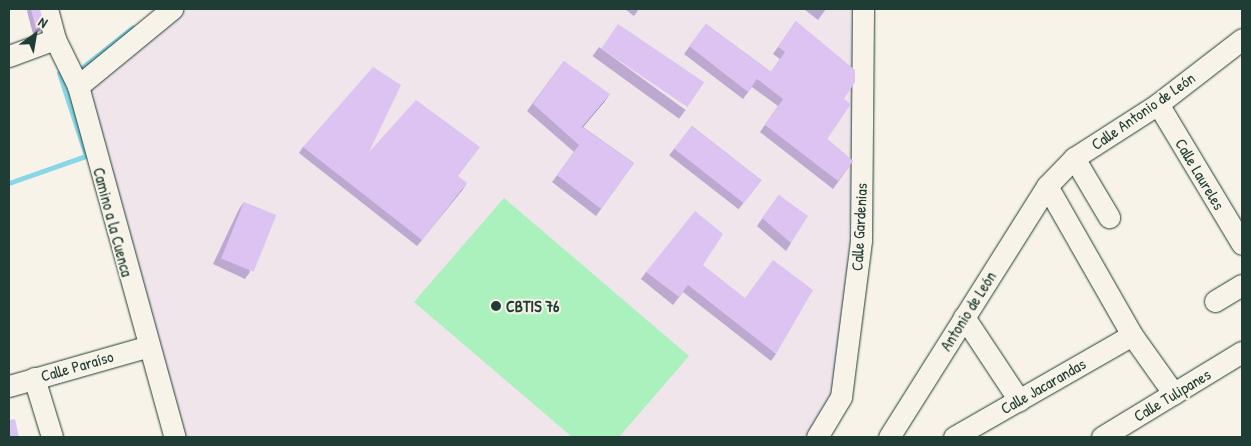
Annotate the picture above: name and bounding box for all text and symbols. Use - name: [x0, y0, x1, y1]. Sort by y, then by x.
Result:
- north arrow: [10, 10, 60, 60]
- text: N: [35, 12, 51, 32]
- street label: Calle Antonio de León: [1087, 68, 1199, 154]
- street label: Calle Laureles: [1171, 135, 1229, 213]
- street label: Camino a la Cuenca: [89, 165, 137, 279]
- street label: Calle Gardenias: [847, 183, 871, 271]
- street label: Antonio de León: [936, 268, 1000, 354]
- place label: CBTIS 76: [506, 296, 559, 316]
- marker: CBTIS 76: [490, 300, 502, 312]
- street label: Calle Paraíso: [39, 346, 115, 386]
- street label: Calle Jacarandas: [997, 354, 1089, 418]
- street label: Calle Tulipanes: [1130, 364, 1214, 426]

